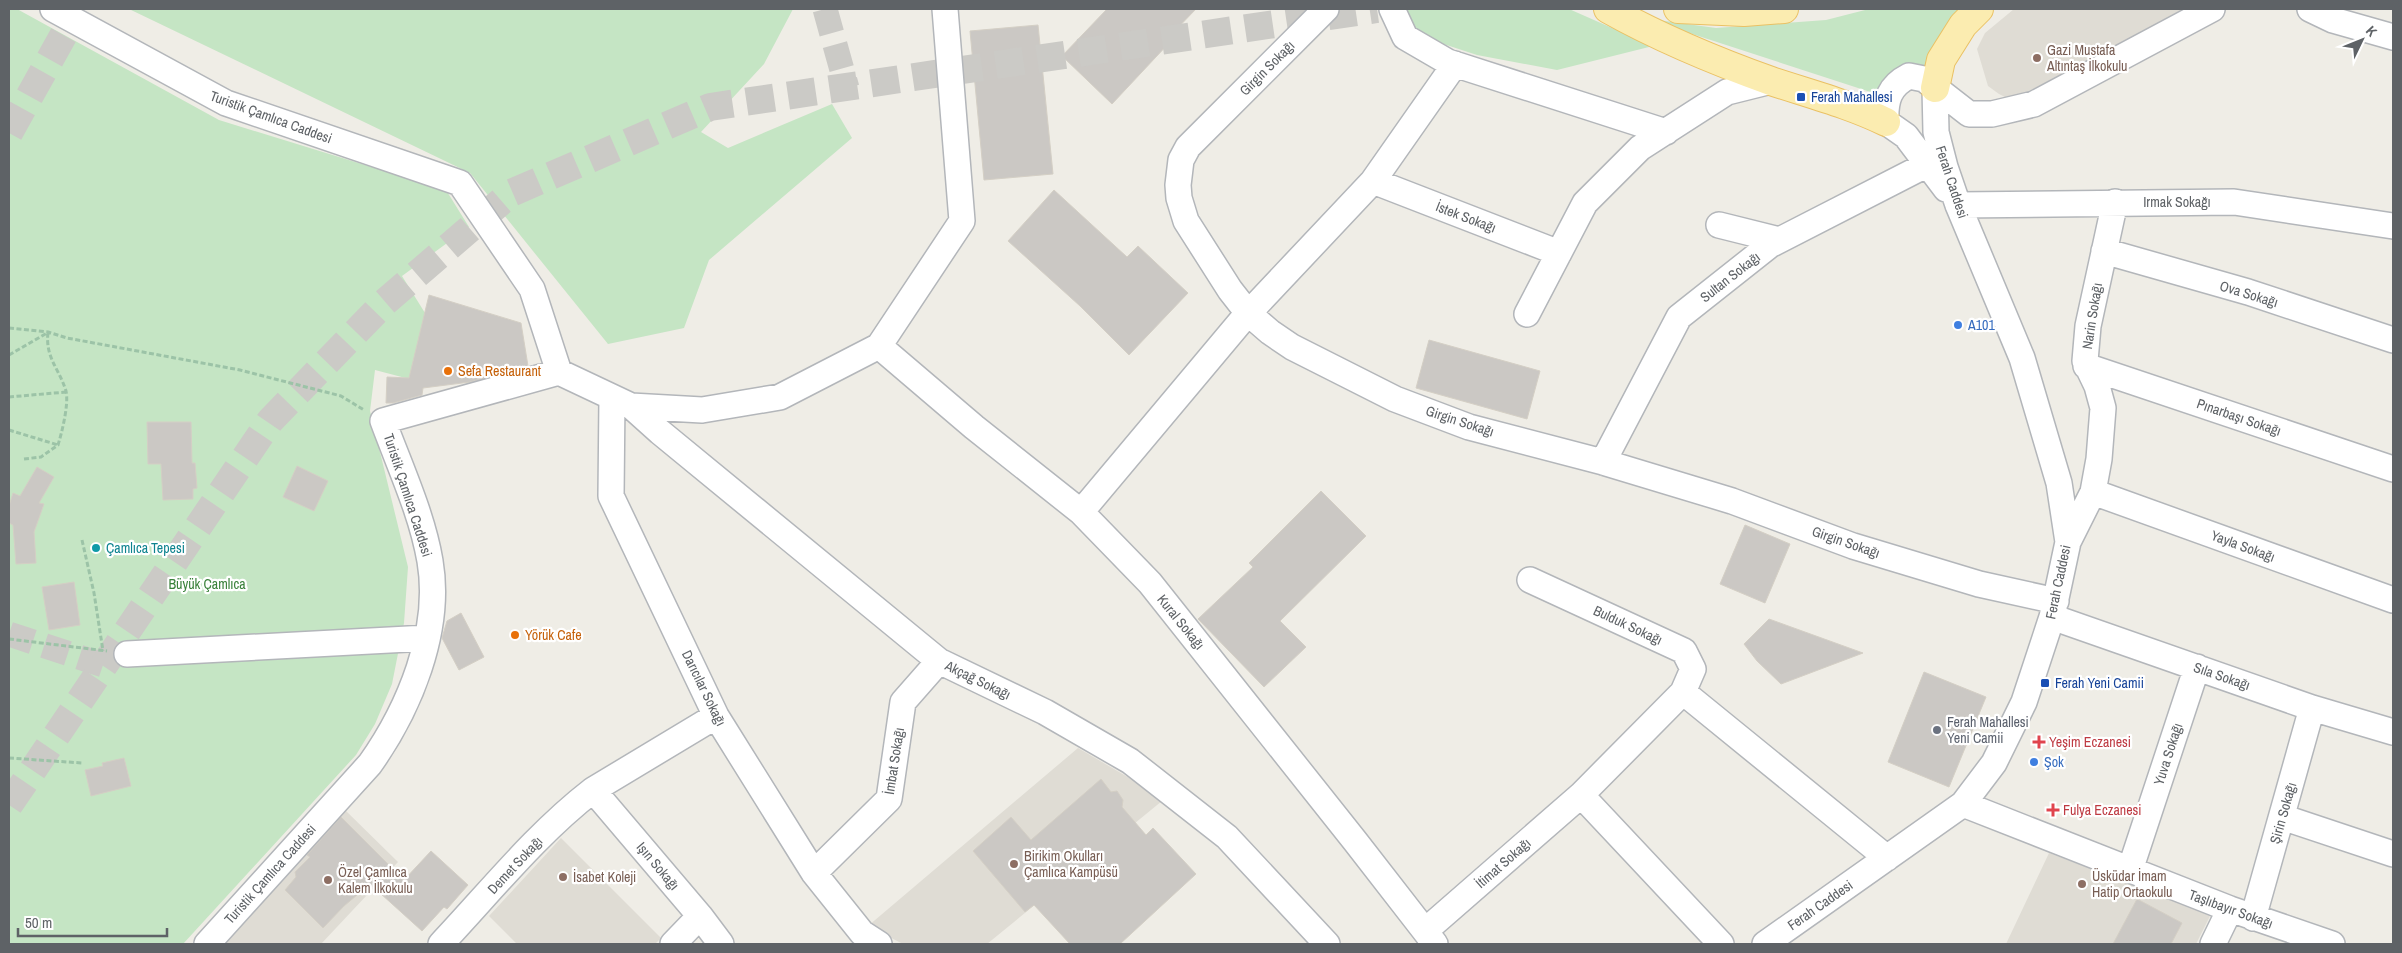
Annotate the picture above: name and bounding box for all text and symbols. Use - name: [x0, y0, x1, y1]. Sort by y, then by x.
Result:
- north arrow: [2337, 15, 2387, 65]
- text: K: [2362, 22, 2381, 41]
- street label: Girgin Sokağı: [1236, 37, 1298, 99]
- place label: Gazi Mustafa Altıntaş İlkokulu: [2046, 41, 2127, 75]
- marker: Gazi Mustafa Altıntaş İlkokulu: [2031, 52, 2043, 64]
- street label: Turistik Çamlıca Caddesi: [208, 87, 334, 147]
- place label: Ferah Mahallesi: [1811, 88, 1893, 106]
- marker: Ferah Mahallesi: [1795, 91, 1807, 103]
- street label: Ferah Caddesi: [1932, 143, 1972, 221]
- street label: Irmak Sokağı: [2143, 193, 2211, 211]
- street label: İstek Sokağı: [1433, 197, 1499, 237]
- street label: Sultan Sokağı: [1696, 248, 1764, 306]
- street label: Ova Sokağı: [2218, 277, 2280, 311]
- street label: Narin Sokağı: [2078, 281, 2106, 351]
- place label: A101: [1967, 316, 1995, 334]
- marker: A101: [1952, 319, 1964, 331]
- place label: Sefa Restaurant: [458, 362, 541, 380]
- marker: Sefa Restaurant: [442, 365, 454, 377]
- street label: Pınarbaşı Sokağı: [2194, 394, 2284, 440]
- street label: Girgin Sokağı: [1424, 401, 1496, 441]
- street label: Turistik Çamlıca Caddesi: [380, 431, 436, 559]
- street label: Girgin Sokağı: [1810, 522, 1882, 562]
- street label: Yayla Sokağı: [2209, 526, 2277, 566]
- place label: Çamlıca Tepesi: [106, 539, 185, 557]
- marker: Çamlıca Tepesi: [90, 542, 102, 554]
- street label: Ferah Caddesi: [2041, 543, 2075, 621]
- park label: Büyük Çamlıca: [168, 575, 246, 593]
- street label: Kural Sokağı: [1153, 591, 1209, 653]
- street label: Bulduk Sokağı: [1591, 601, 1665, 649]
- place label: Yörük Cafe: [525, 626, 582, 644]
- marker: Yörük Cafe: [509, 629, 521, 641]
- street label: Darıcılar Sokağı: [678, 647, 730, 729]
- street label: Akçağ Sokağı: [941, 656, 1014, 704]
- street label: Sıla Sokağı: [2191, 658, 2253, 694]
- place label: Ferah Yeni Camii: [2055, 674, 2144, 692]
- marker: Ferah Yeni Camii: [2039, 677, 2051, 689]
- place label: Ferah Mahallesi Yeni Camii: [1947, 713, 2029, 747]
- street label: Yuva Sokağı: [2149, 721, 2187, 787]
- marker: Ferah Mahallesi Yeni Camii: [1931, 724, 1943, 736]
- street label: İmbat Sokağı: [880, 726, 908, 796]
- place label: Yeşim Eczanesi: [2049, 733, 2131, 751]
- marker: Yeşim Eczanesi: [2033, 736, 2045, 748]
- place label: Şok: [2044, 753, 2064, 771]
- marker: Şok: [2028, 756, 2040, 768]
- street label: Şirin Sokağı: [2266, 780, 2300, 846]
- place label: Fulya Eczanesi: [2063, 801, 2141, 819]
- marker: Fulya Eczanesi: [2047, 804, 2059, 816]
- street label: Turistik Çamlıca Caddesi: [220, 820, 320, 928]
- street label: Demet Sokağı: [484, 832, 546, 898]
- street label: İtimat Sokağı: [1472, 834, 1534, 892]
- street label: Işın Sokağı: [633, 838, 683, 894]
- place label: Birikim Okulları Çamlıca Kampüsü: [1024, 847, 1118, 881]
- marker: Birikim Okulları Çamlıca Kampüsü: [1008, 858, 1020, 870]
- place label: Özel Çamlıca Kalem İlkokulu: [338, 863, 413, 897]
- place label: Üsküdar İmam Hatip Ortaokulu: [2092, 867, 2172, 901]
- place label: İsabet Koleji: [573, 868, 636, 886]
- marker: İsabet Koleji: [557, 871, 569, 883]
- marker: Özel Çamlıca Kalem İlkokulu: [322, 874, 334, 886]
- street label: Ferah Caddesi: [1784, 876, 1856, 934]
- marker: Üsküdar İmam Hatip Ortaokulu: [2076, 878, 2088, 890]
- street label: Taşlıbayır Sokağı: [2186, 885, 2276, 933]
- scale bar: [18, 906, 166, 938]
- text: 50 m: [25, 912, 52, 933]

